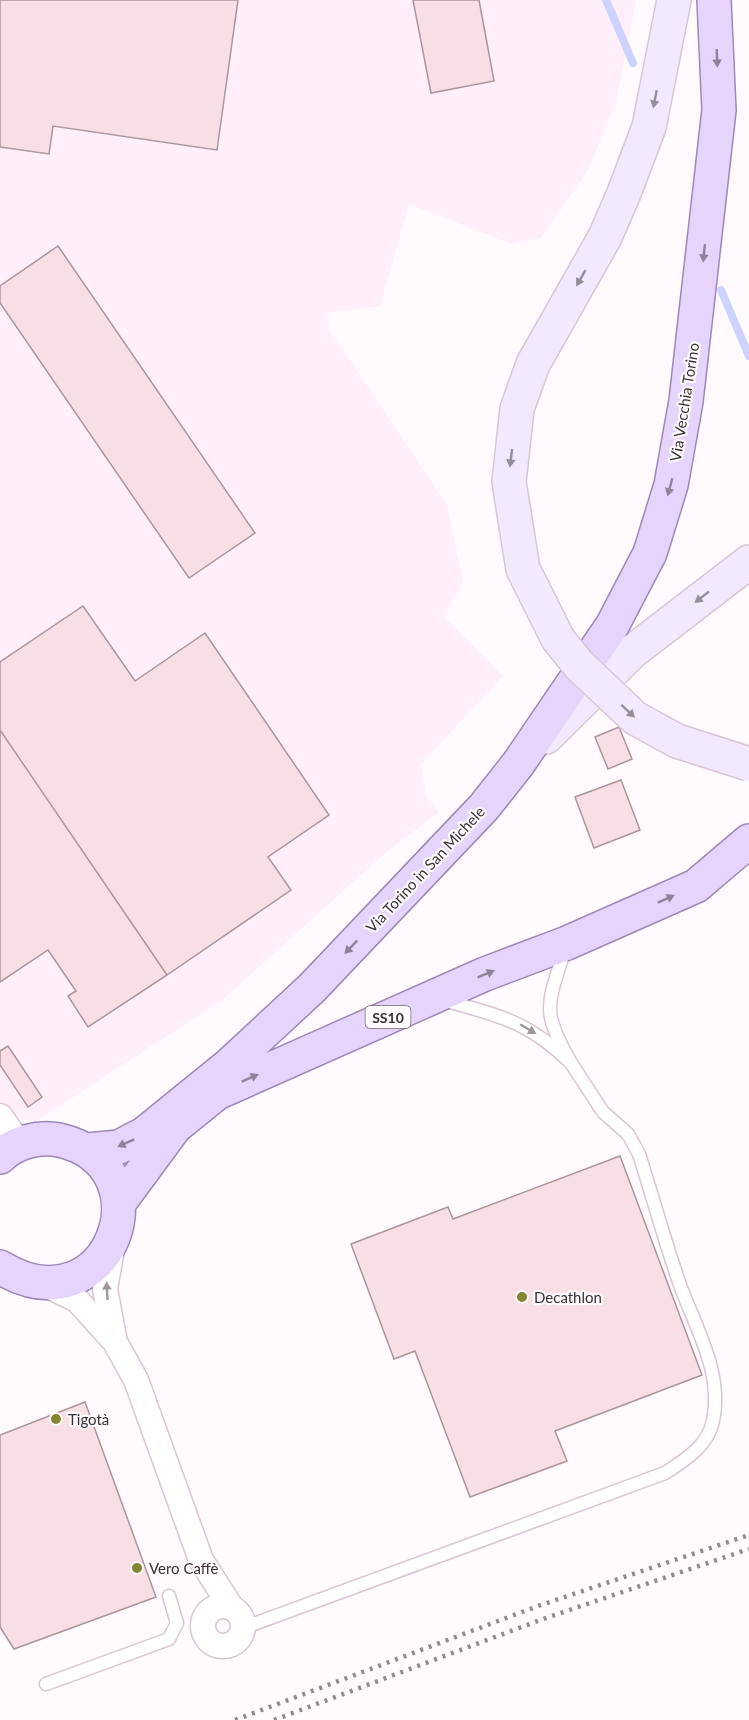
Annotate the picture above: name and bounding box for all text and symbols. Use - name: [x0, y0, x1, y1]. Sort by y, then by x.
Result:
- one-way arrow: [712, 49, 722, 68]
- one-way arrow: [650, 89, 659, 108]
- one-way arrow: [699, 243, 709, 262]
- one-way arrow: [575, 270, 586, 286]
- street label: Via Vecchia Torino: [666, 341, 702, 463]
- one-way arrow: [507, 448, 516, 467]
- one-way arrow: [665, 478, 674, 496]
- one-way arrow: [694, 591, 710, 604]
- one-way arrow: [620, 704, 635, 718]
- street label: Via Torino in San Michele: [362, 802, 488, 936]
- one-way arrow: [658, 894, 676, 904]
- one-way arrow: [345, 939, 359, 953]
- one-way arrow: [478, 969, 496, 979]
- road number: SS10: [366, 1006, 410, 1028]
- one-way arrow: [520, 1024, 537, 1034]
- one-way arrow: [242, 1074, 259, 1083]
- one-way arrow: [117, 1138, 134, 1147]
- one-way arrow: [102, 1282, 111, 1301]
- place label: Decathlon: [534, 1288, 602, 1306]
- marker: Decathlon: [515, 1290, 529, 1304]
- place label: Tigotà: [68, 1410, 109, 1428]
- marker: Tigotà: [49, 1412, 63, 1426]
- place label: Vero Caffè: [149, 1559, 219, 1577]
- marker: Vero Caffè: [130, 1561, 144, 1575]

